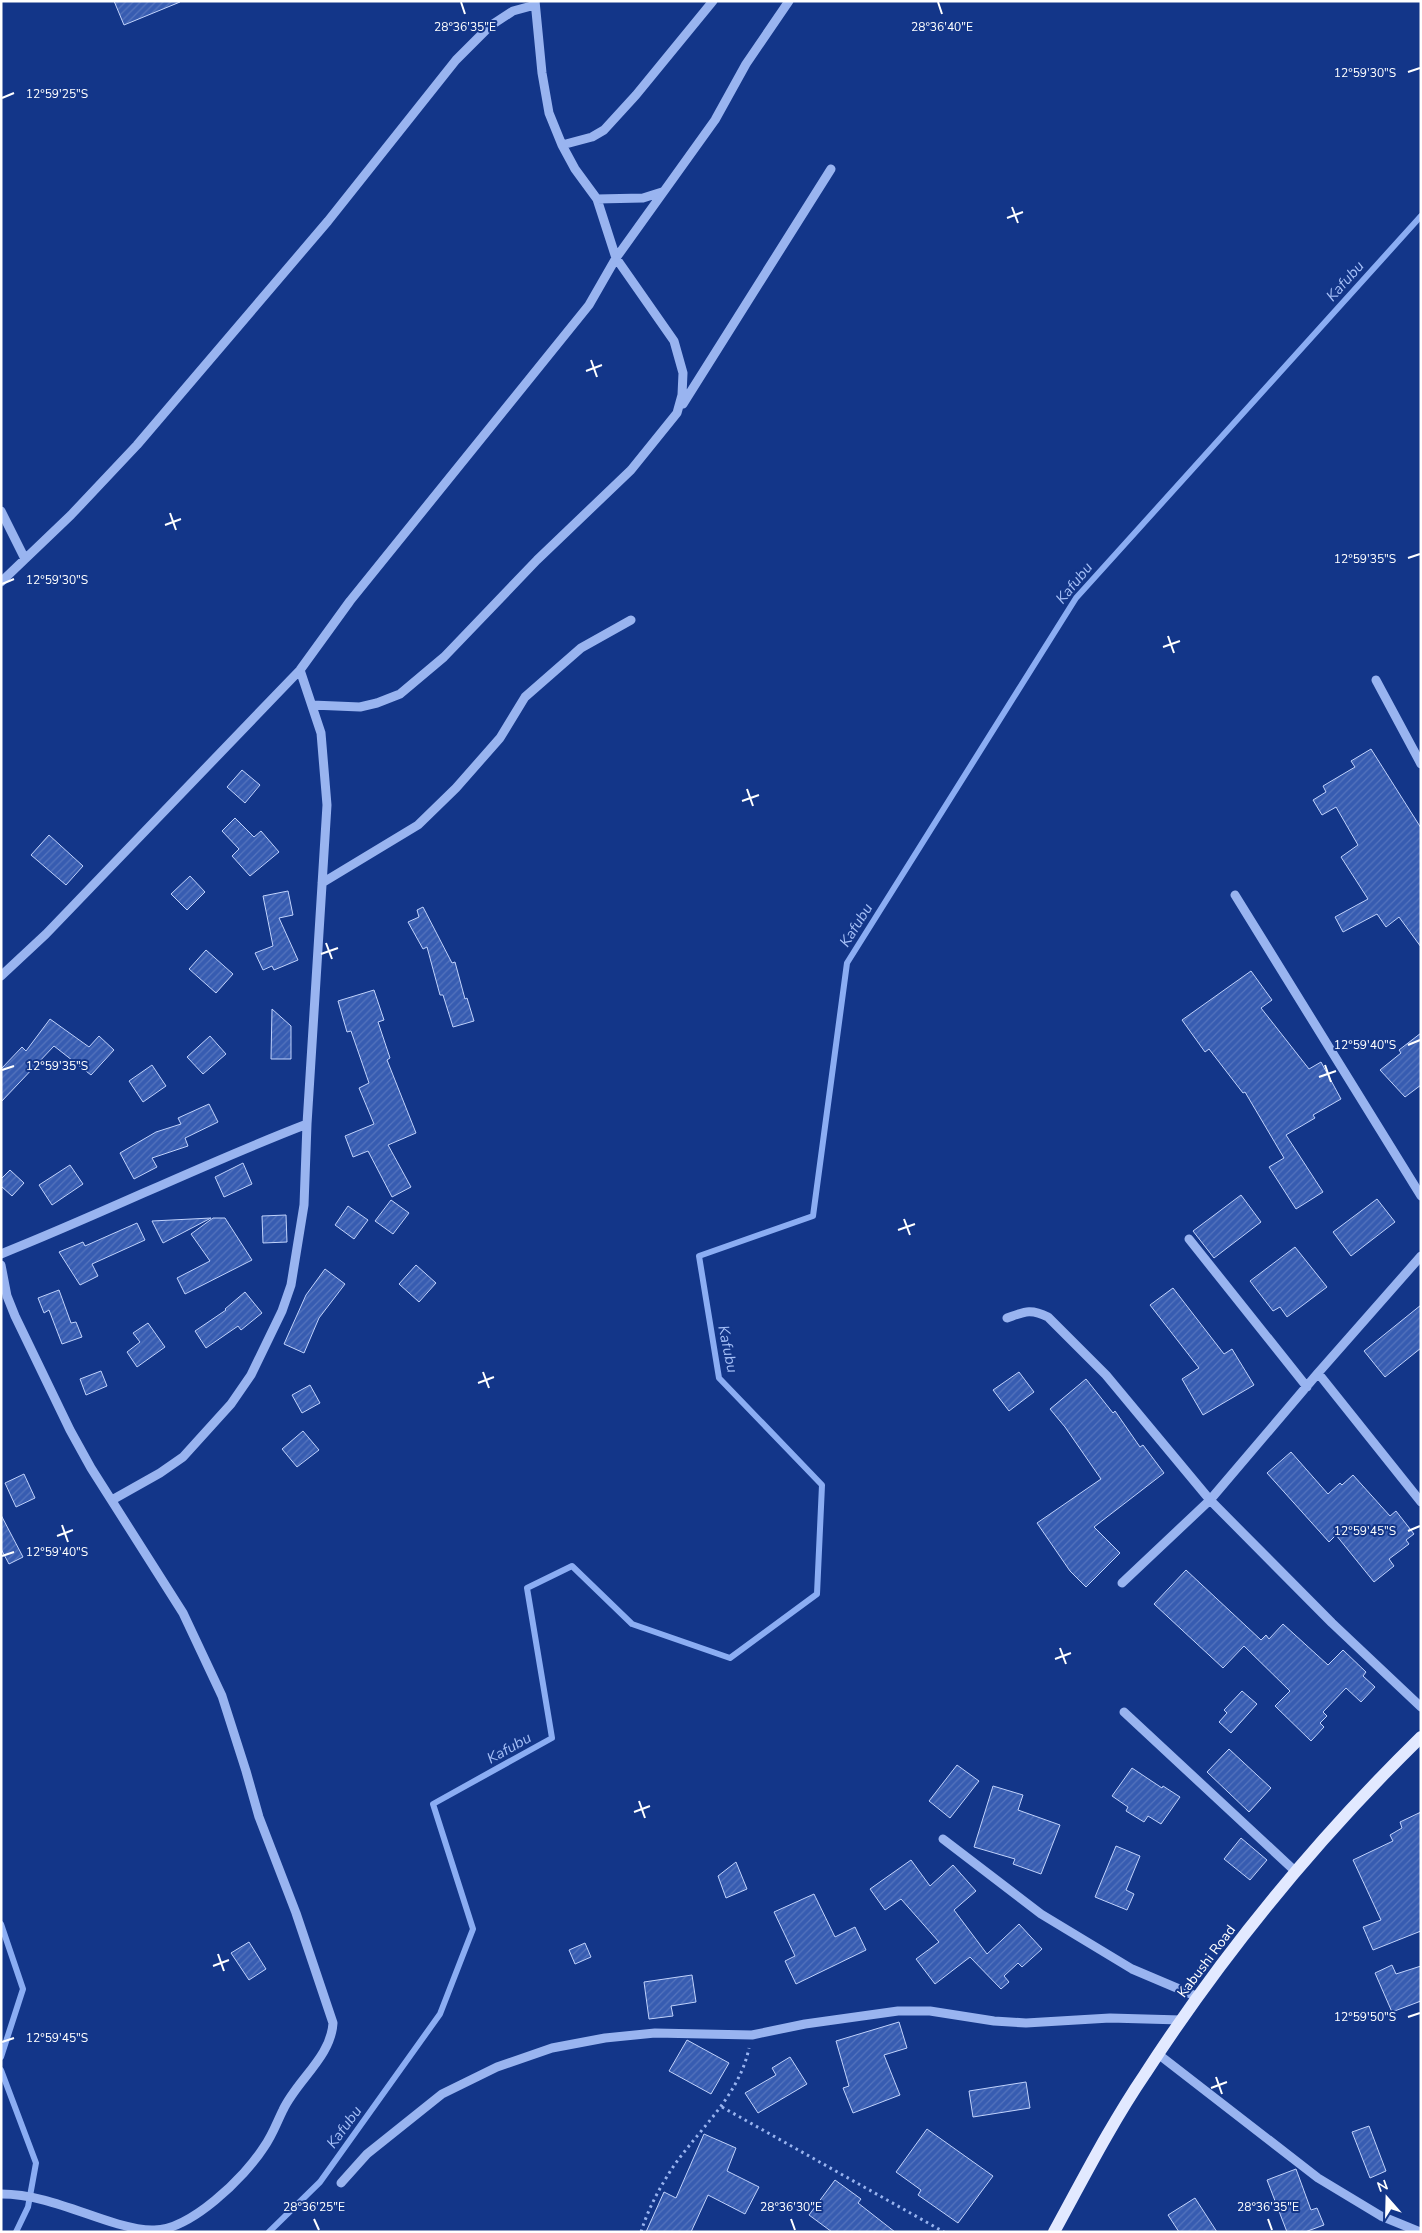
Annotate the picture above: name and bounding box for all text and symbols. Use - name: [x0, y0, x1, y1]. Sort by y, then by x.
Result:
- text: 28°36'35"E: [434, 19, 496, 35]
- text: 28°36'40"E: [911, 19, 973, 35]
- text: 12°59'30"S: [1334, 65, 1396, 81]
- text: 12°59'25"S: [26, 86, 88, 102]
- water label: Kafubu: [1322, 257, 1368, 305]
- text: 12°59'35"S: [1334, 551, 1396, 567]
- water label: Kafubu: [1051, 558, 1097, 608]
- text: 12°59'30"S: [26, 572, 88, 588]
- water label: Kafubu: [835, 899, 877, 951]
- text: 12°59'40"S: [1334, 1037, 1396, 1053]
- text: 12°59'35"S: [26, 1058, 88, 1074]
- water label: Kafubu: [713, 1323, 743, 1375]
- text: 12°59'45"S: [1334, 1523, 1396, 1539]
- text: 12°59'40"S: [26, 1544, 88, 1560]
- water label: Kafubu: [483, 1728, 535, 1768]
- street label: Kabushi Road: [1173, 1921, 1240, 2001]
- text: 12°59'50"S: [1334, 2009, 1396, 2025]
- text: 12°59'45"S: [26, 2030, 88, 2046]
- water label: Kafubu: [322, 2102, 366, 2152]
- north arrow: [1362, 2173, 1412, 2223]
- text: N: [1375, 2176, 1391, 2197]
- text: 28°36'25"E: [283, 2199, 345, 2215]
- text: 28°36'30"E: [760, 2199, 822, 2215]
- text: 28°36'35"E: [1237, 2199, 1299, 2215]

